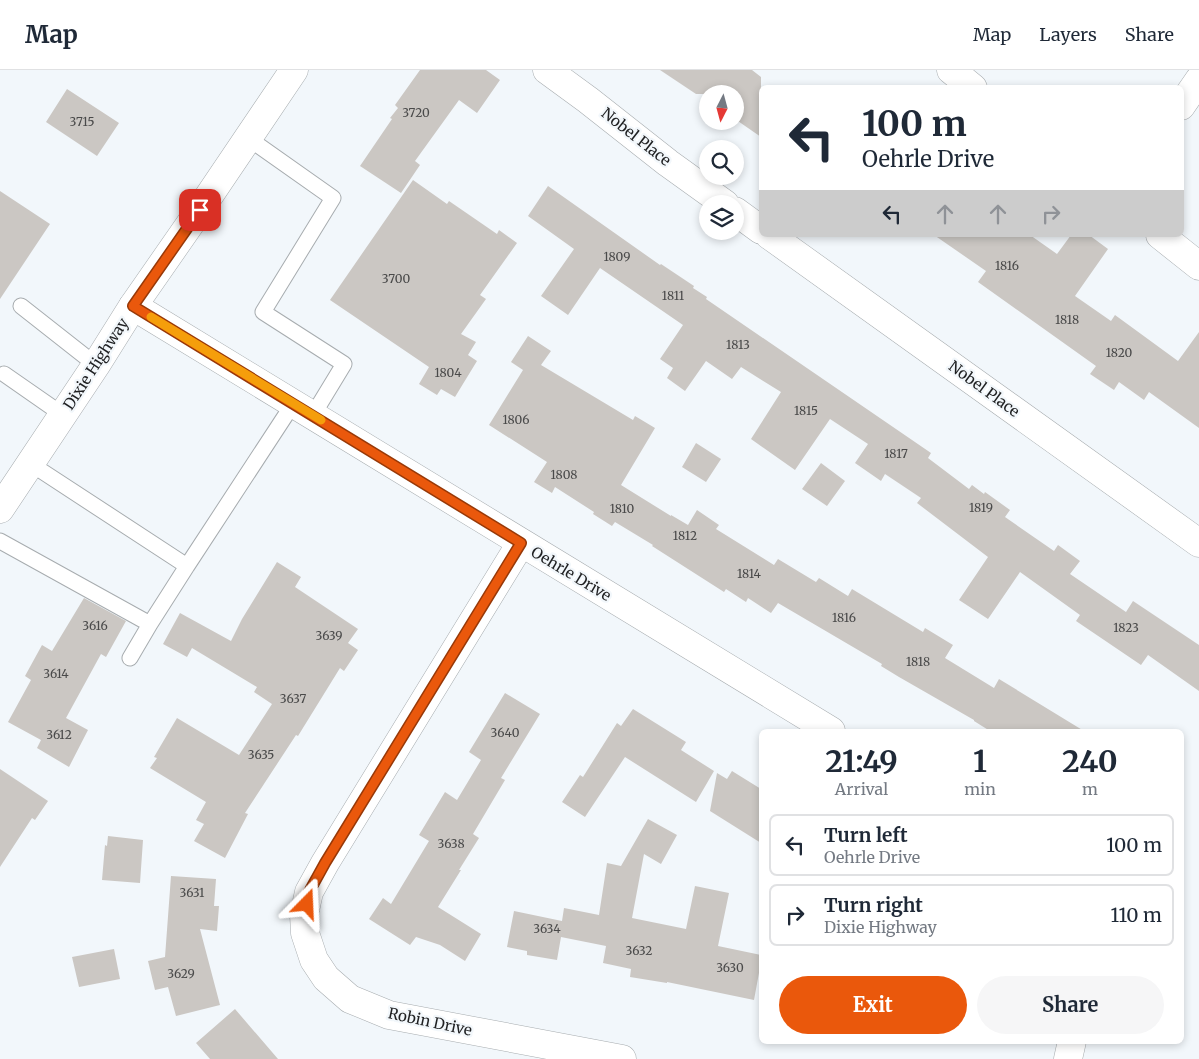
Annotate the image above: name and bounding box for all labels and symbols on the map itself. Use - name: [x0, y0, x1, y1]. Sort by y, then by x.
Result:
- north arrow: [699, 85, 744, 130]
- street label: Nobel Place: [598, 104, 675, 170]
- house number: 3720: [402, 105, 430, 120]
- house number: 3715: [69, 114, 95, 129]
- pin: [179, 189, 221, 231]
- house number: 1809: [603, 249, 631, 264]
- house number: 1816: [995, 258, 1019, 273]
- house number: 3700: [382, 271, 411, 286]
- house number: 1811: [662, 288, 685, 303]
- house number: 1818: [1055, 312, 1079, 327]
- street label: Dixie Highway: [59, 314, 132, 413]
- house number: 1813: [726, 337, 750, 352]
- house number: 1820: [1106, 345, 1133, 360]
- street label: Nobel Place: [945, 356, 1024, 421]
- house number: 1804: [434, 365, 462, 380]
- house number: 1815: [794, 403, 818, 418]
- house number: 1806: [502, 412, 530, 427]
- house number: 1817: [884, 446, 908, 461]
- house number: 1808: [550, 467, 578, 482]
- house number: 1819: [969, 500, 993, 515]
- house number: 1810: [610, 501, 634, 516]
- house number: 1812: [673, 528, 697, 543]
- street label: Oehrle Drive: [528, 542, 615, 605]
- house number: 1814: [737, 566, 762, 581]
- house number: 1816: [832, 610, 856, 625]
- house number: 3616: [82, 618, 108, 633]
- house number: 1823: [1113, 620, 1139, 635]
- house number: 3639: [315, 628, 343, 643]
- house number: 1818: [906, 654, 930, 669]
- house number: 3614: [43, 666, 69, 681]
- house number: 3637: [280, 691, 306, 706]
- house number: 3640: [491, 725, 520, 740]
- house number: 3612: [46, 727, 72, 742]
- house number: 3635: [248, 747, 274, 762]
- house number: 3638: [437, 836, 465, 851]
- position arrow: [280, 877, 332, 929]
- house number: 3631: [179, 885, 205, 900]
- house number: 3634: [533, 921, 561, 936]
- house number: 3632: [626, 943, 652, 958]
- house number: 3630: [716, 960, 744, 975]
- house number: 3629: [167, 966, 195, 981]
- street label: Robin Drive: [386, 1003, 474, 1040]

